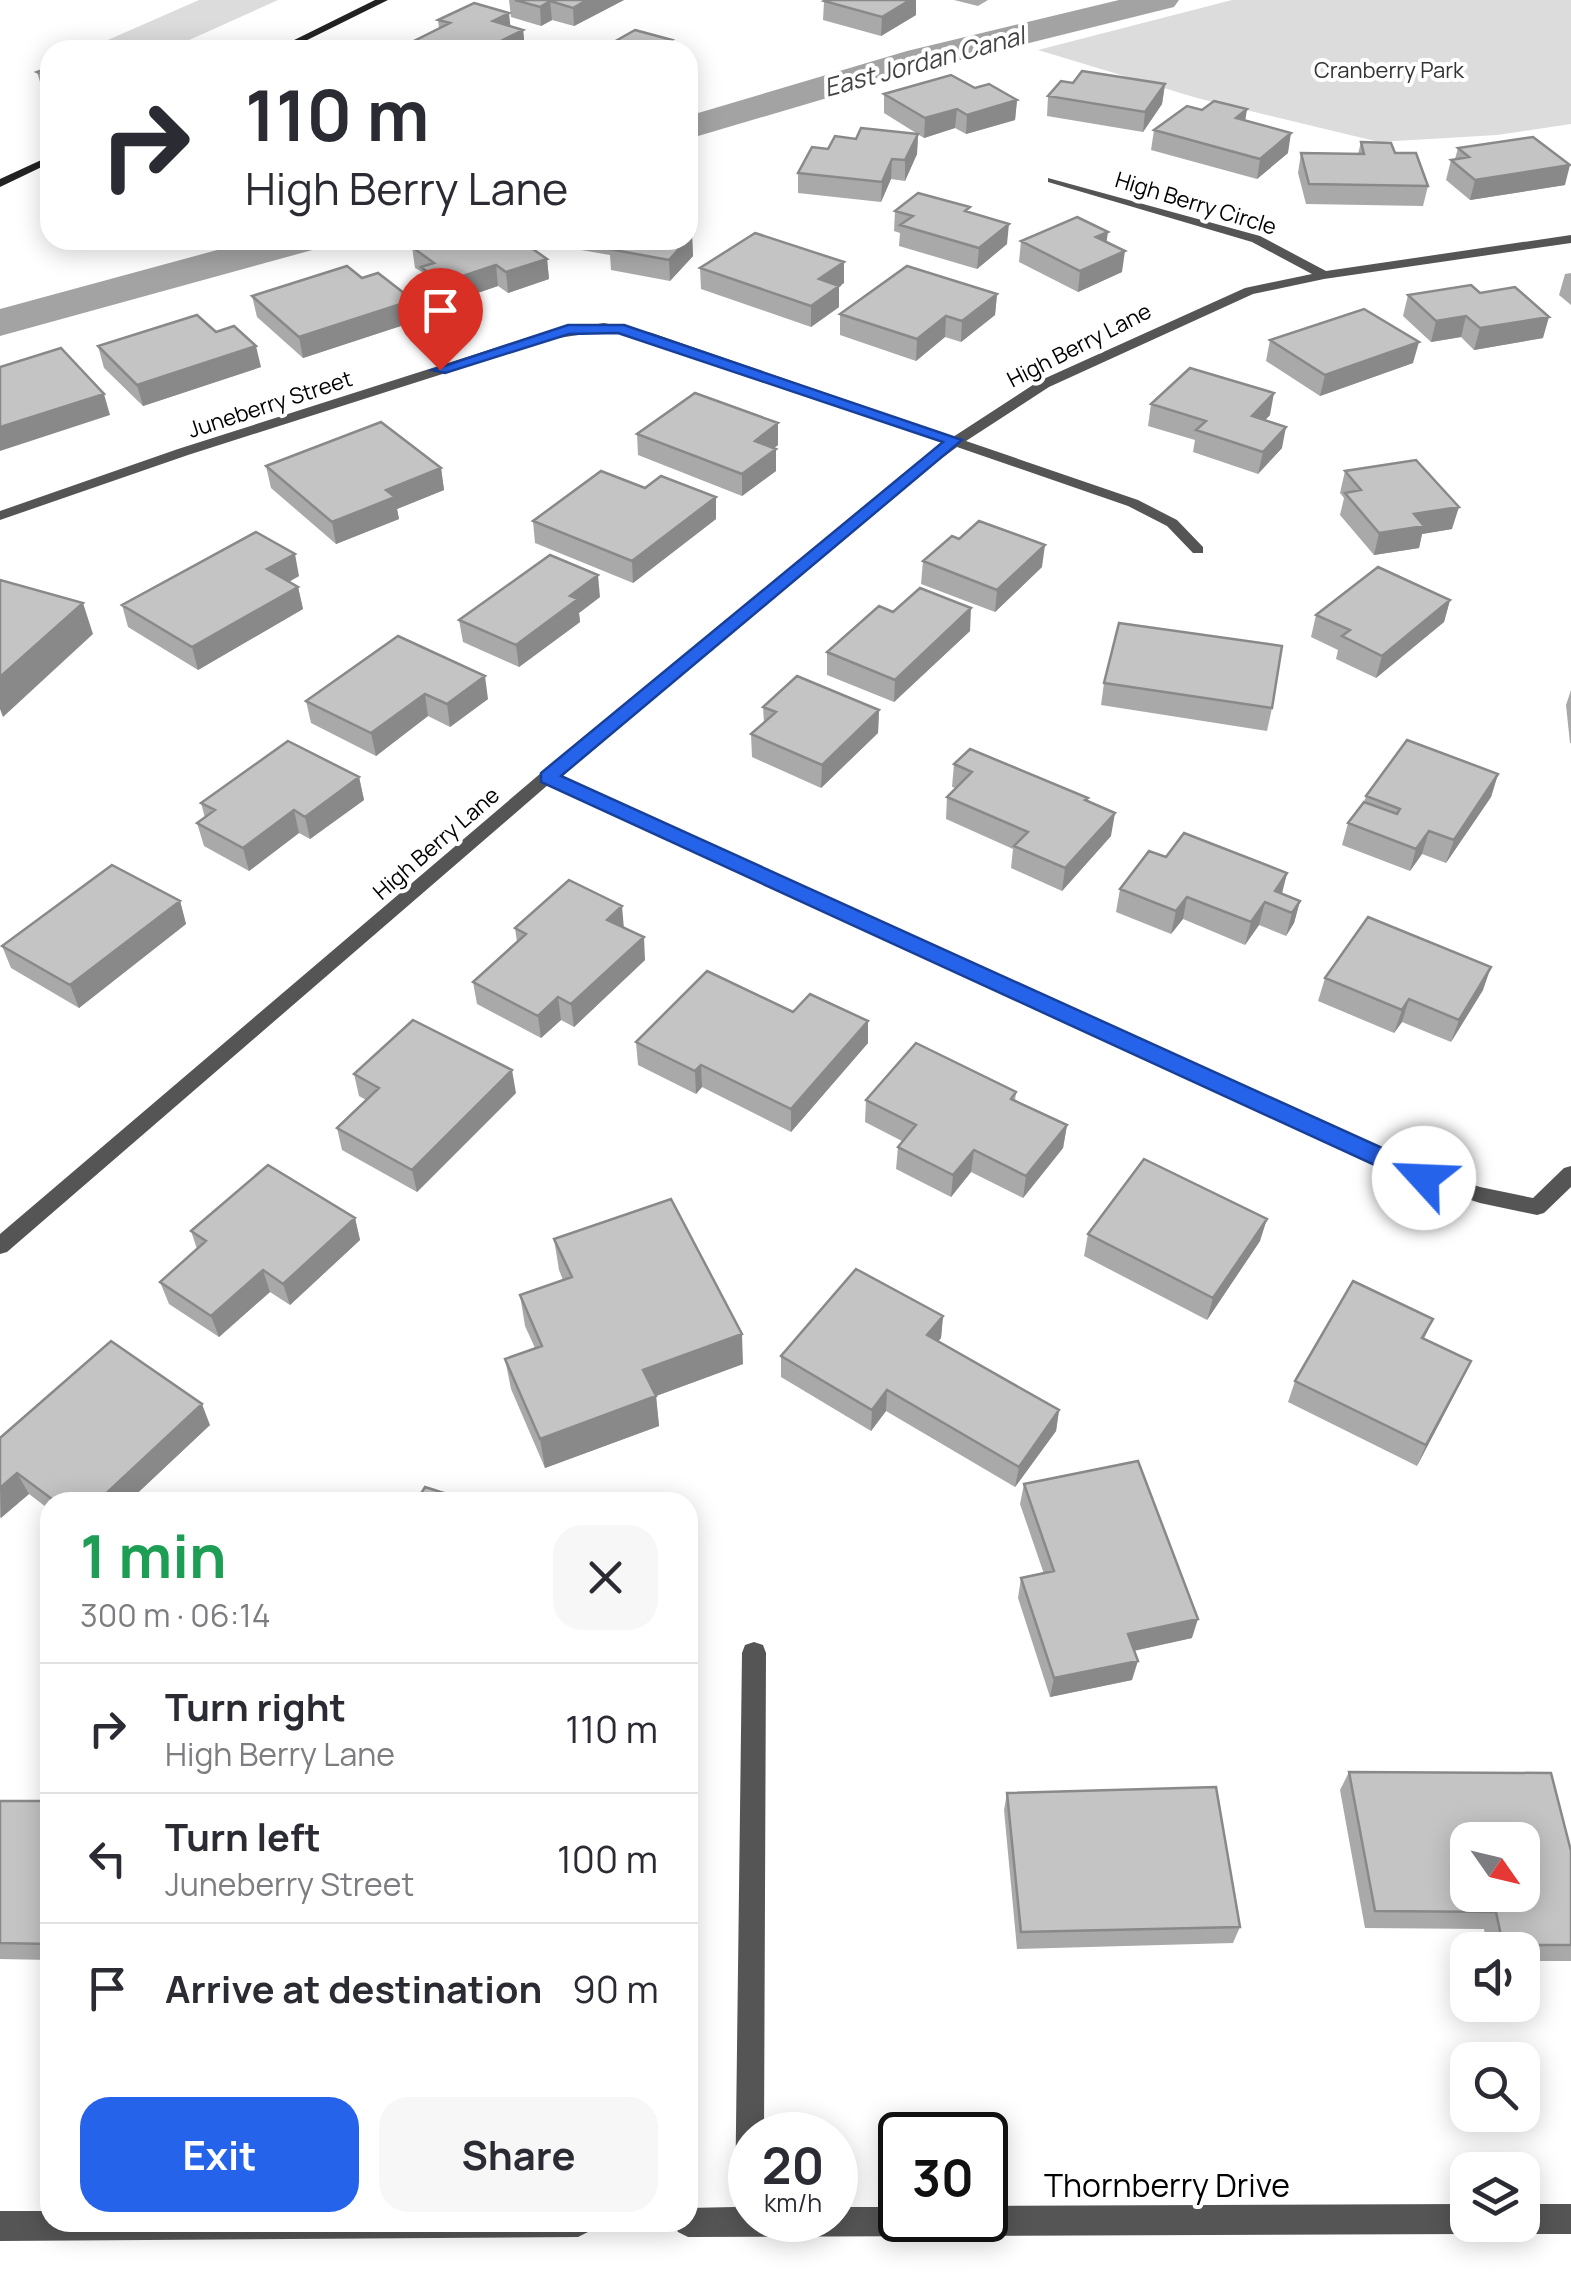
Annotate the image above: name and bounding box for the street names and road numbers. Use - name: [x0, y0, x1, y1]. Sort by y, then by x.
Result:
- street label: High Berry Circle: [1112, 164, 1280, 242]
- street label: High Berry Lane: [1002, 296, 1156, 394]
- street label: Juneberry Street: [184, 363, 356, 445]
- street label: High Berry Lane: [367, 780, 506, 906]
- street label: Thornberry Drive: [1044, 2163, 1290, 2207]

